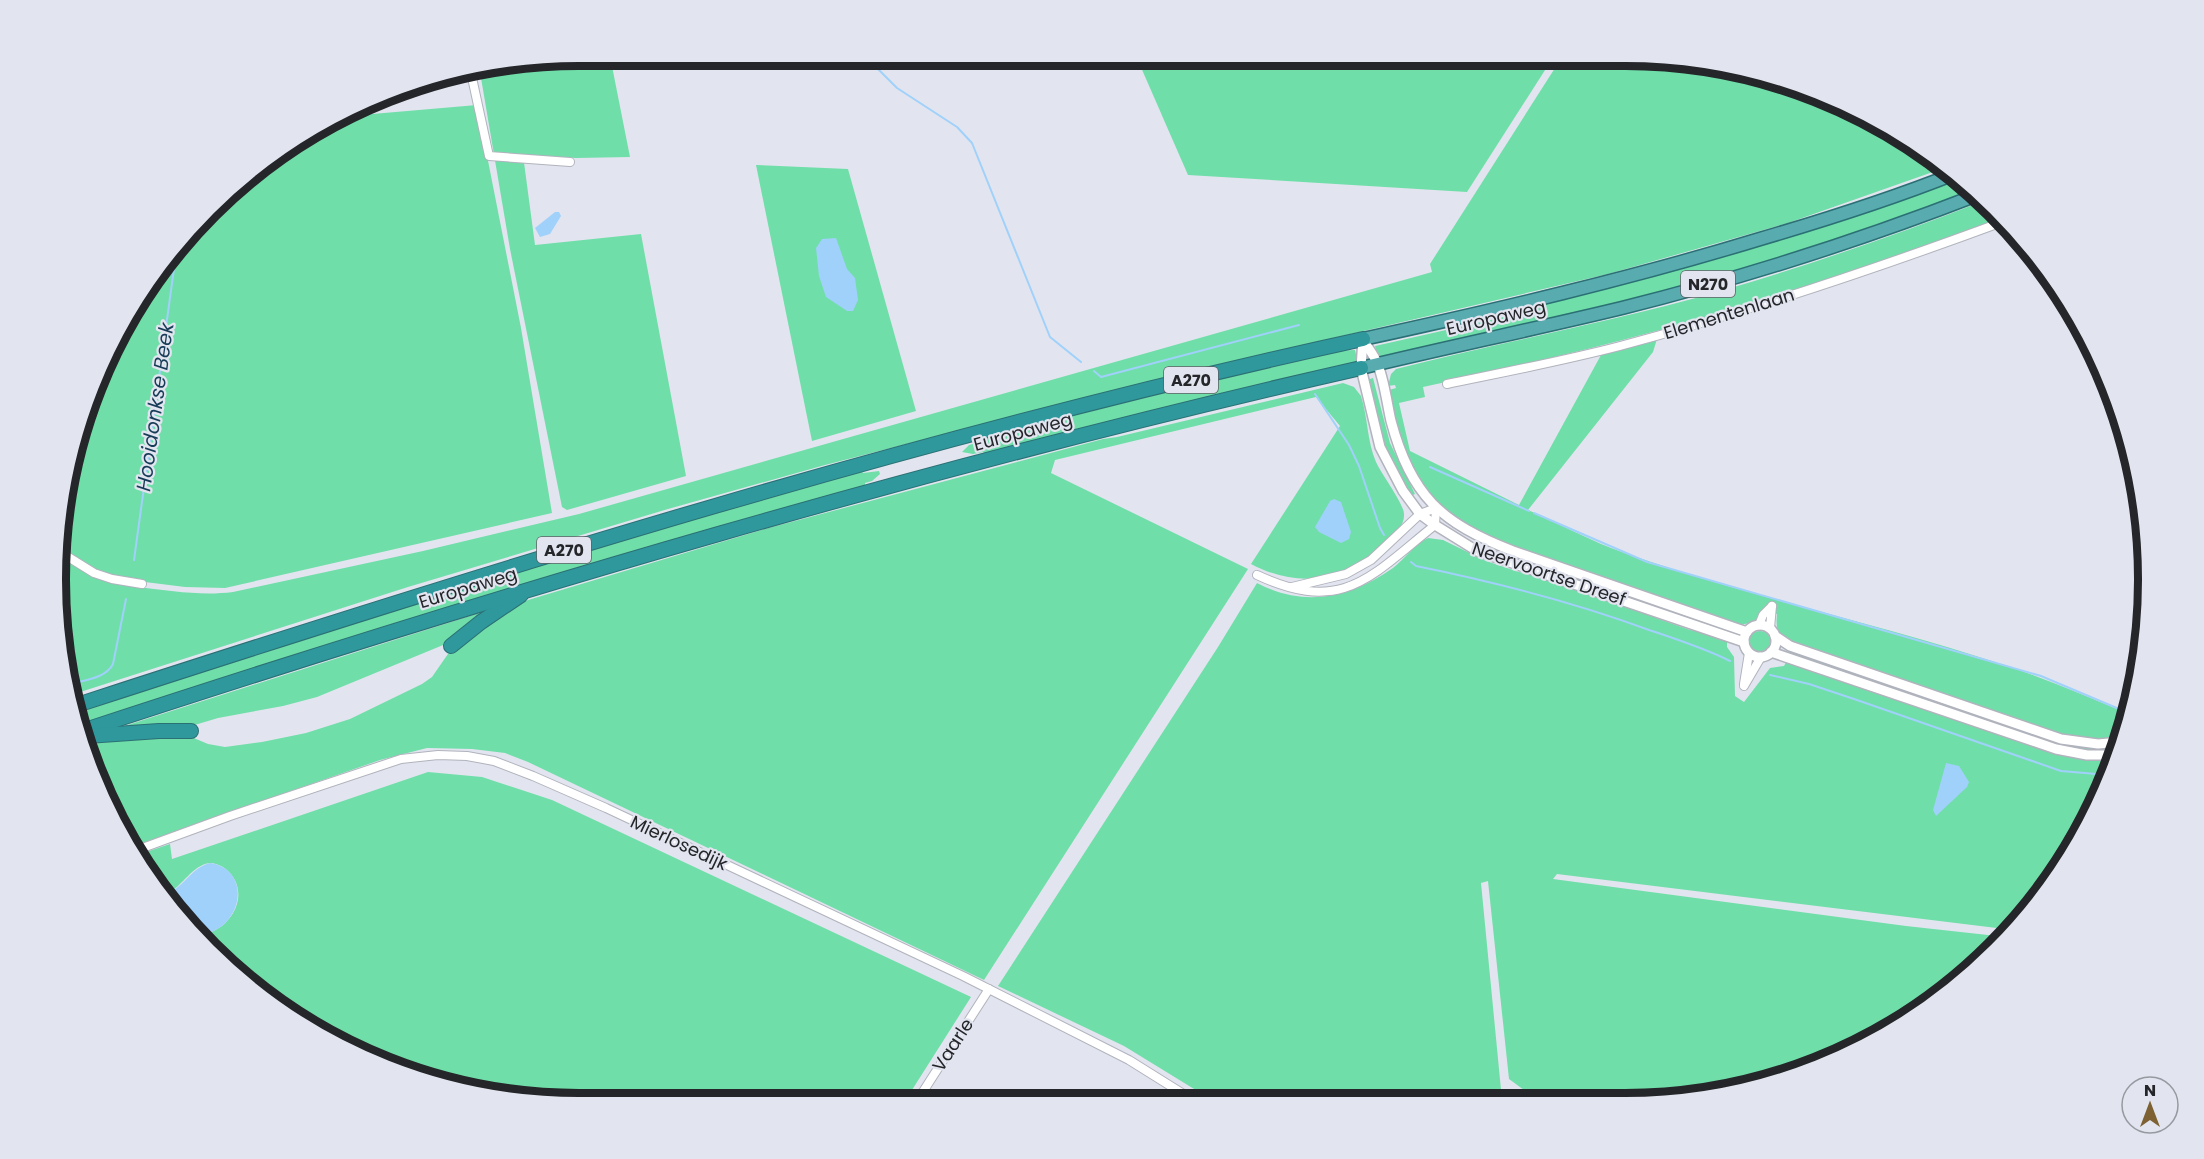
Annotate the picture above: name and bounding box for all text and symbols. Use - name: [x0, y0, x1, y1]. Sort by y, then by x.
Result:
- road number: N270: [1681, 271, 1735, 297]
- street label: Elementenlaan: [1660, 282, 1797, 345]
- street label: Europaweg: [1444, 294, 1548, 341]
- water label: Hooidonkse Beek: [129, 319, 181, 493]
- road number: A270: [1164, 367, 1218, 393]
- street label: Europaweg: [971, 406, 1075, 457]
- street label: Neervoortse Dreef: [1469, 535, 1629, 612]
- road number: A270: [537, 537, 591, 563]
- street label: Europaweg: [416, 561, 520, 614]
- street label: Mierlosedijk: [627, 809, 733, 876]
- street label: Vaarle: [926, 1013, 979, 1076]
- north arrow: [2120, 1075, 2180, 1135]
- text: N: [2144, 1079, 2156, 1102]

